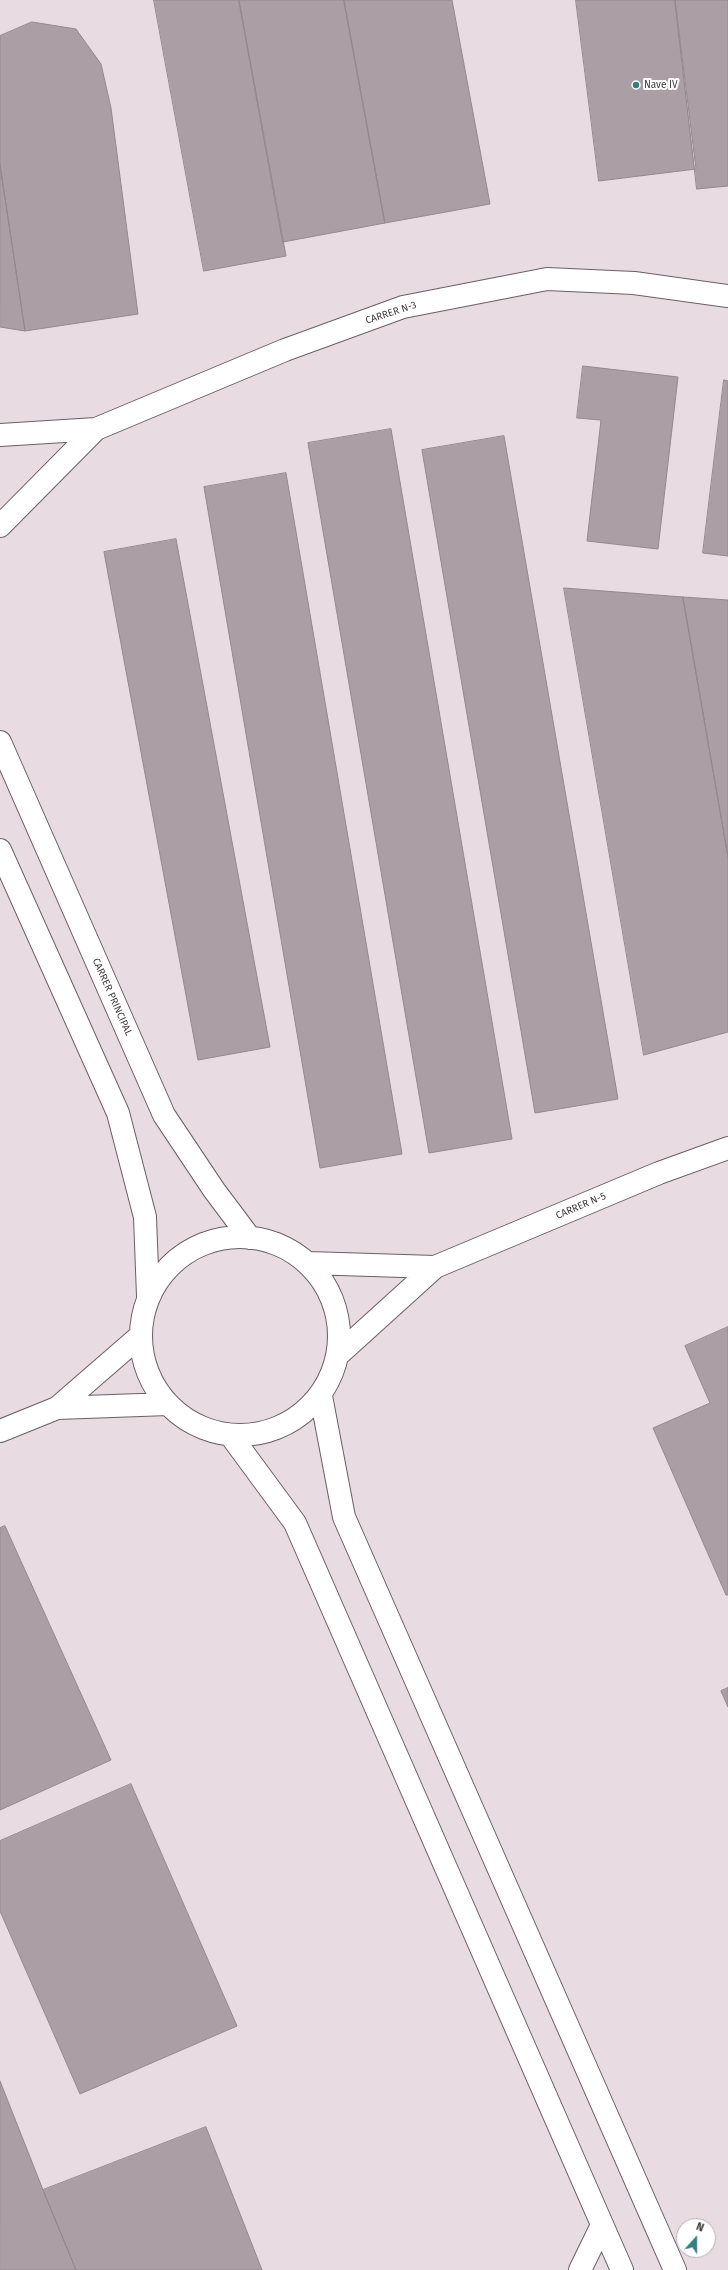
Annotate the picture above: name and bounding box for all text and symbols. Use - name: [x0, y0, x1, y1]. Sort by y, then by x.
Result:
- place label: Nave IV: [644, 79, 678, 91]
- marker: Nave IV: [631, 80, 641, 90]
- street label: CARRER N-3: [364, 299, 418, 327]
- street label: CARRER PRINCIPAL: [90, 956, 134, 1038]
- street label: CARRER N-5: [554, 1190, 608, 1222]
- north arrow: [676, 2218, 716, 2258]
- text: N: [694, 2220, 706, 2235]

